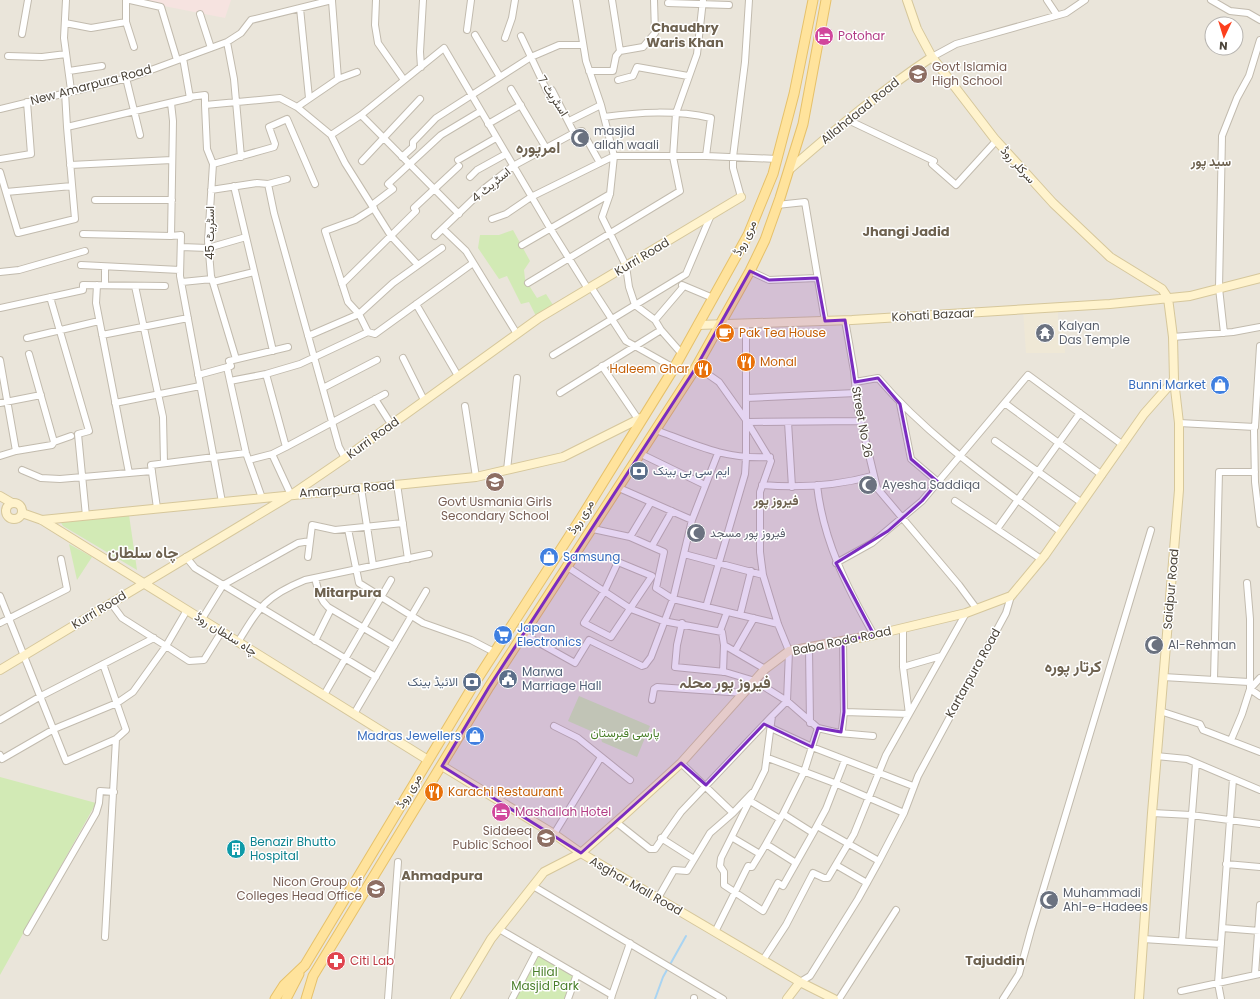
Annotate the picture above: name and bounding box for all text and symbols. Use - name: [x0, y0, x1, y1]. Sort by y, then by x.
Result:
- north arrow: [1204, 16, 1244, 56]
- district label: Chaudhry Waris Khan: [646, 18, 724, 52]
- hotel icon: Potohar: [813, 25, 835, 47]
- place label: Potohar: [838, 27, 885, 44]
- text: N: [1219, 38, 1228, 54]
- place label: Govt Islamia High School: [932, 58, 1007, 89]
- street label: New Amarpura Road: [28, 60, 153, 109]
- school or university icon: Govt Islamia High School: [907, 63, 929, 85]
- street label: اسٹریٹ 7: [534, 72, 573, 119]
- street label: Allahdaad Road: [817, 74, 903, 148]
- place label: masjid allah waali: [594, 122, 659, 153]
- mosque icon: masjid allah waali: [569, 127, 591, 149]
- district label: امرپورہ: [516, 136, 560, 159]
- street label: سرکلر روڈ: [997, 142, 1040, 187]
- district label: سید پور: [1190, 152, 1231, 171]
- street label: اسٹریٹ 4: [467, 163, 514, 206]
- street label: اسٹریٹ 45: [201, 206, 218, 260]
- street label: مری روڈ: [729, 217, 760, 258]
- district label: Jhangi Jadid: [862, 222, 950, 241]
- street label: Kurri Road: [611, 234, 672, 280]
- street label: Kohati Bazaar: [891, 304, 975, 325]
- place label: Kalyan Das Temple: [1059, 317, 1130, 348]
- cafe icon: Pak Tea House: [714, 322, 736, 344]
- temple icon: Kalyan Das Temple: [1034, 322, 1056, 344]
- place label: Pak Tea House: [739, 324, 826, 341]
- restaurant icon: Monal: [735, 351, 757, 373]
- place label: Monal: [760, 353, 797, 370]
- restaurant icon: Haleem Ghar: [692, 358, 714, 380]
- place label: Haleem Ghar: [610, 360, 690, 377]
- shop icon: Bunni Market: [1209, 374, 1231, 396]
- place label: Bunni Market: [1129, 376, 1206, 393]
- street label: Street No 26: [848, 385, 877, 459]
- street label: Kurri Road: [343, 413, 402, 462]
- bank icon: ایم سی بی بینک: [628, 460, 650, 482]
- place label: ایم سی بی بینک: [653, 462, 730, 479]
- school or university icon: Govt Usmania Girls Secondary School: [484, 471, 506, 493]
- mosque icon: Ayesha Saddiqa: [857, 474, 879, 496]
- street label: Amarpura Road: [298, 476, 395, 501]
- place label: Ayesha Saddiqa: [882, 476, 980, 493]
- district label: فیروز پور: [752, 491, 799, 510]
- place label: Govt Usmania Girls Secondary School: [438, 493, 552, 524]
- street label: مری روڈ: [563, 496, 598, 537]
- mosque icon: فیروز پور مسجد: [685, 522, 707, 544]
- place label: فیروز پور مسجد: [710, 524, 785, 541]
- district label: چاہ سلطان: [108, 541, 178, 564]
- shop icon: Samsung: [538, 546, 560, 568]
- place label: Samsung: [563, 548, 620, 565]
- street label: Saidpur Road: [1159, 548, 1182, 630]
- district label: Mitarpura: [314, 583, 382, 602]
- street label: Kurri Road: [68, 587, 129, 633]
- street label: چاہ سلطان روڈ: [192, 608, 261, 660]
- place label: Japan Electronics: [517, 619, 582, 650]
- street label: Baba Roda Road: [791, 622, 893, 659]
- supermarket icon: Japan Electronics: [492, 624, 514, 646]
- street label: Kartarpura Road: [941, 625, 1004, 720]
- mosque icon: Al-Rehman: [1143, 634, 1165, 656]
- place label: Al-Rehman: [1168, 636, 1236, 653]
- district label: کرتار پورہ: [1044, 655, 1102, 678]
- place label: Marwa Marriage Hall: [522, 663, 602, 694]
- public building icon: Marwa Marriage Hall: [497, 668, 519, 690]
- bank icon: الائیڈ بینک: [461, 671, 483, 693]
- district label: فیروز پور محلہ: [679, 671, 771, 694]
- place label: الائیڈ بینک: [408, 673, 458, 690]
- park label: پارسی قبرستان: [590, 724, 660, 741]
- shop icon: Madras Jewellers: [464, 725, 486, 747]
- place label: Madras Jewellers: [357, 727, 461, 744]
- street label: مری روڈ: [392, 770, 426, 811]
- restaurant icon: Karachi Restaurant: [423, 781, 445, 803]
- place label: Karachi Restaurant: [448, 783, 563, 800]
- hotel icon: Mashallah Hotel: [490, 801, 512, 823]
- place label: Mashallah Hotel: [515, 803, 611, 820]
- place label: Siddeeq Public School: [453, 822, 532, 853]
- school or university icon: Siddeeq Public School: [535, 827, 557, 849]
- place label: Benazir Bhutto Hospital: [250, 833, 336, 864]
- building icon: Benazir Bhutto Hospital: [225, 838, 247, 860]
- street label: Asghar Mall Road: [587, 852, 686, 919]
- district label: Ahmadpura: [401, 866, 483, 885]
- place label: Nicon Group of Colleges Head Office: [237, 873, 362, 904]
- school or university icon: Nicon Group of Colleges Head Office: [365, 878, 387, 900]
- place label: Muhammadi Ahl-e-Hadees: [1063, 884, 1148, 915]
- mosque icon: Muhammadi Ahl-e-Hadees: [1038, 889, 1060, 911]
- pharmacy icon: Citi Lab: [325, 950, 347, 972]
- district label: Tajuddin: [965, 951, 1025, 970]
- place label: Citi Lab: [350, 952, 394, 969]
- park label: Hilal Masjid Park: [511, 963, 580, 994]

